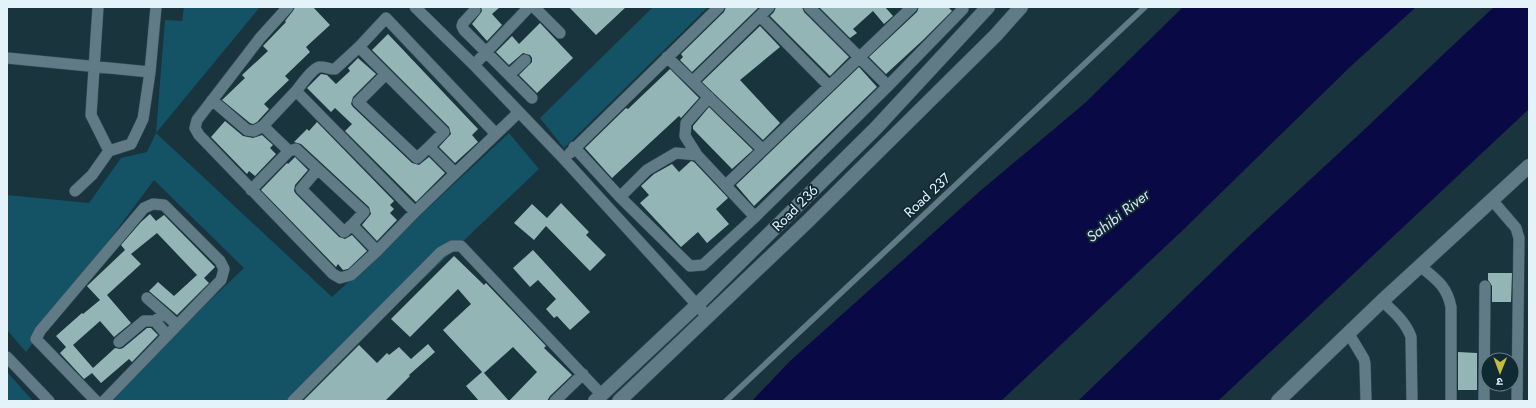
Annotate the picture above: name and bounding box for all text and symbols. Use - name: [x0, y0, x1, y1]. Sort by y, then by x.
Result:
- street label: Road 237: [899, 168, 955, 222]
- street label: Road 236: [767, 180, 823, 236]
- water label: Sahibi River: [1082, 184, 1155, 248]
- north arrow: [1480, 352, 1520, 392]
- text: उ: [1496, 374, 1503, 390]

